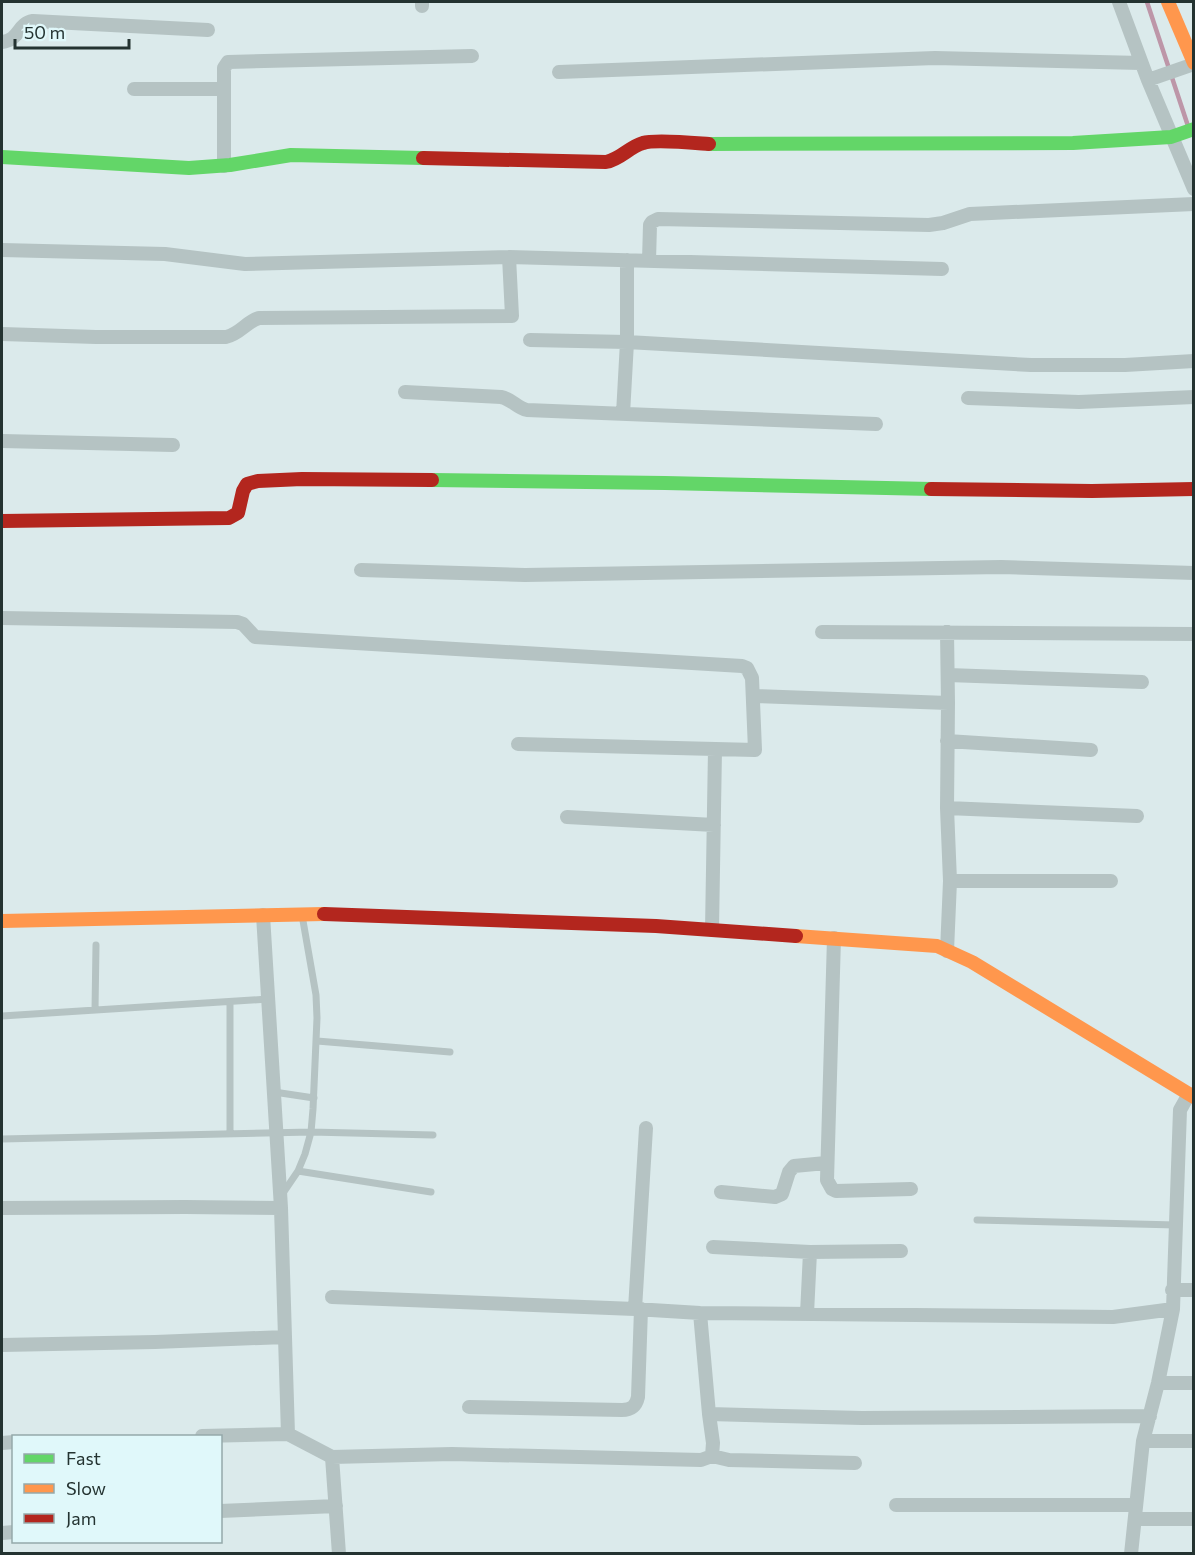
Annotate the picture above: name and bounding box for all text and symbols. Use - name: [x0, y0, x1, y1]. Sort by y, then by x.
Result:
- scale bar: [15, 12, 129, 50]
- text: 50 m: [24, 21, 65, 43]
- legend: [12, 1435, 222, 1543]
- text: Fast: [66, 1447, 101, 1469]
- text: Slow: [66, 1477, 106, 1499]
- text: Jam: [66, 1507, 96, 1529]

